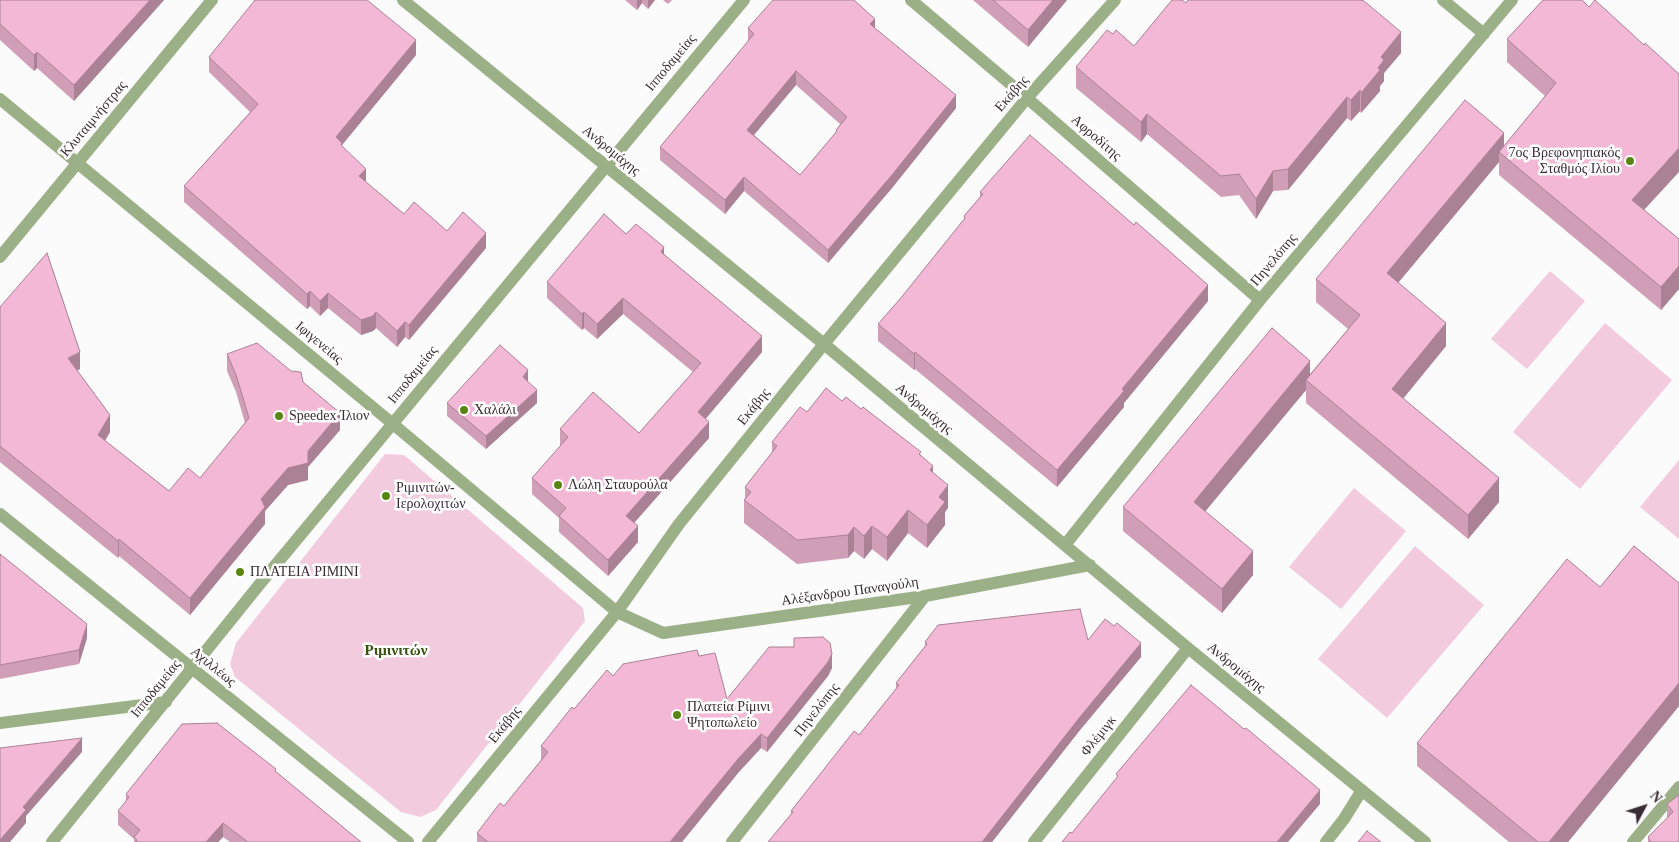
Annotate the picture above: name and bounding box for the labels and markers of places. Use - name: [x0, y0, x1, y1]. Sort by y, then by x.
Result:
- place label: 7ος Βρεφονηπιακός Σταθμός Ιλίου: [1509, 145, 1620, 178]
- marker: 7ος Βρεφονηπιακός Σταθμός Ιλίου: [1624, 155, 1636, 167]
- place label: Χαλάλι: [474, 402, 516, 418]
- marker: Χαλάλι: [458, 404, 470, 416]
- place label: Speedex Ίλιον: [289, 408, 369, 424]
- marker: Speedex Ίλιον: [273, 410, 285, 422]
- place label: Λώλη Σταυρούλα: [568, 477, 668, 493]
- marker: Λώλη Σταυρούλα: [552, 479, 564, 491]
- place label: Ριμινιτών- Ιερολοχιτών: [396, 480, 465, 512]
- marker: Ριμινιτών- Ιερολοχιτών: [380, 490, 392, 502]
- place label: ΠΛΑΤΕΙΑ ΡΙΜΙΝΙ: [250, 564, 359, 580]
- marker: ΠΛΑΤΕΙΑ ΡΙΜΙΝΙ: [234, 566, 246, 578]
- place label: Πλατεία Ρίμινι Ψητοπωλείο: [687, 699, 770, 732]
- marker: Πλατεία Ρίμινι Ψητοπωλείο: [671, 709, 683, 721]

